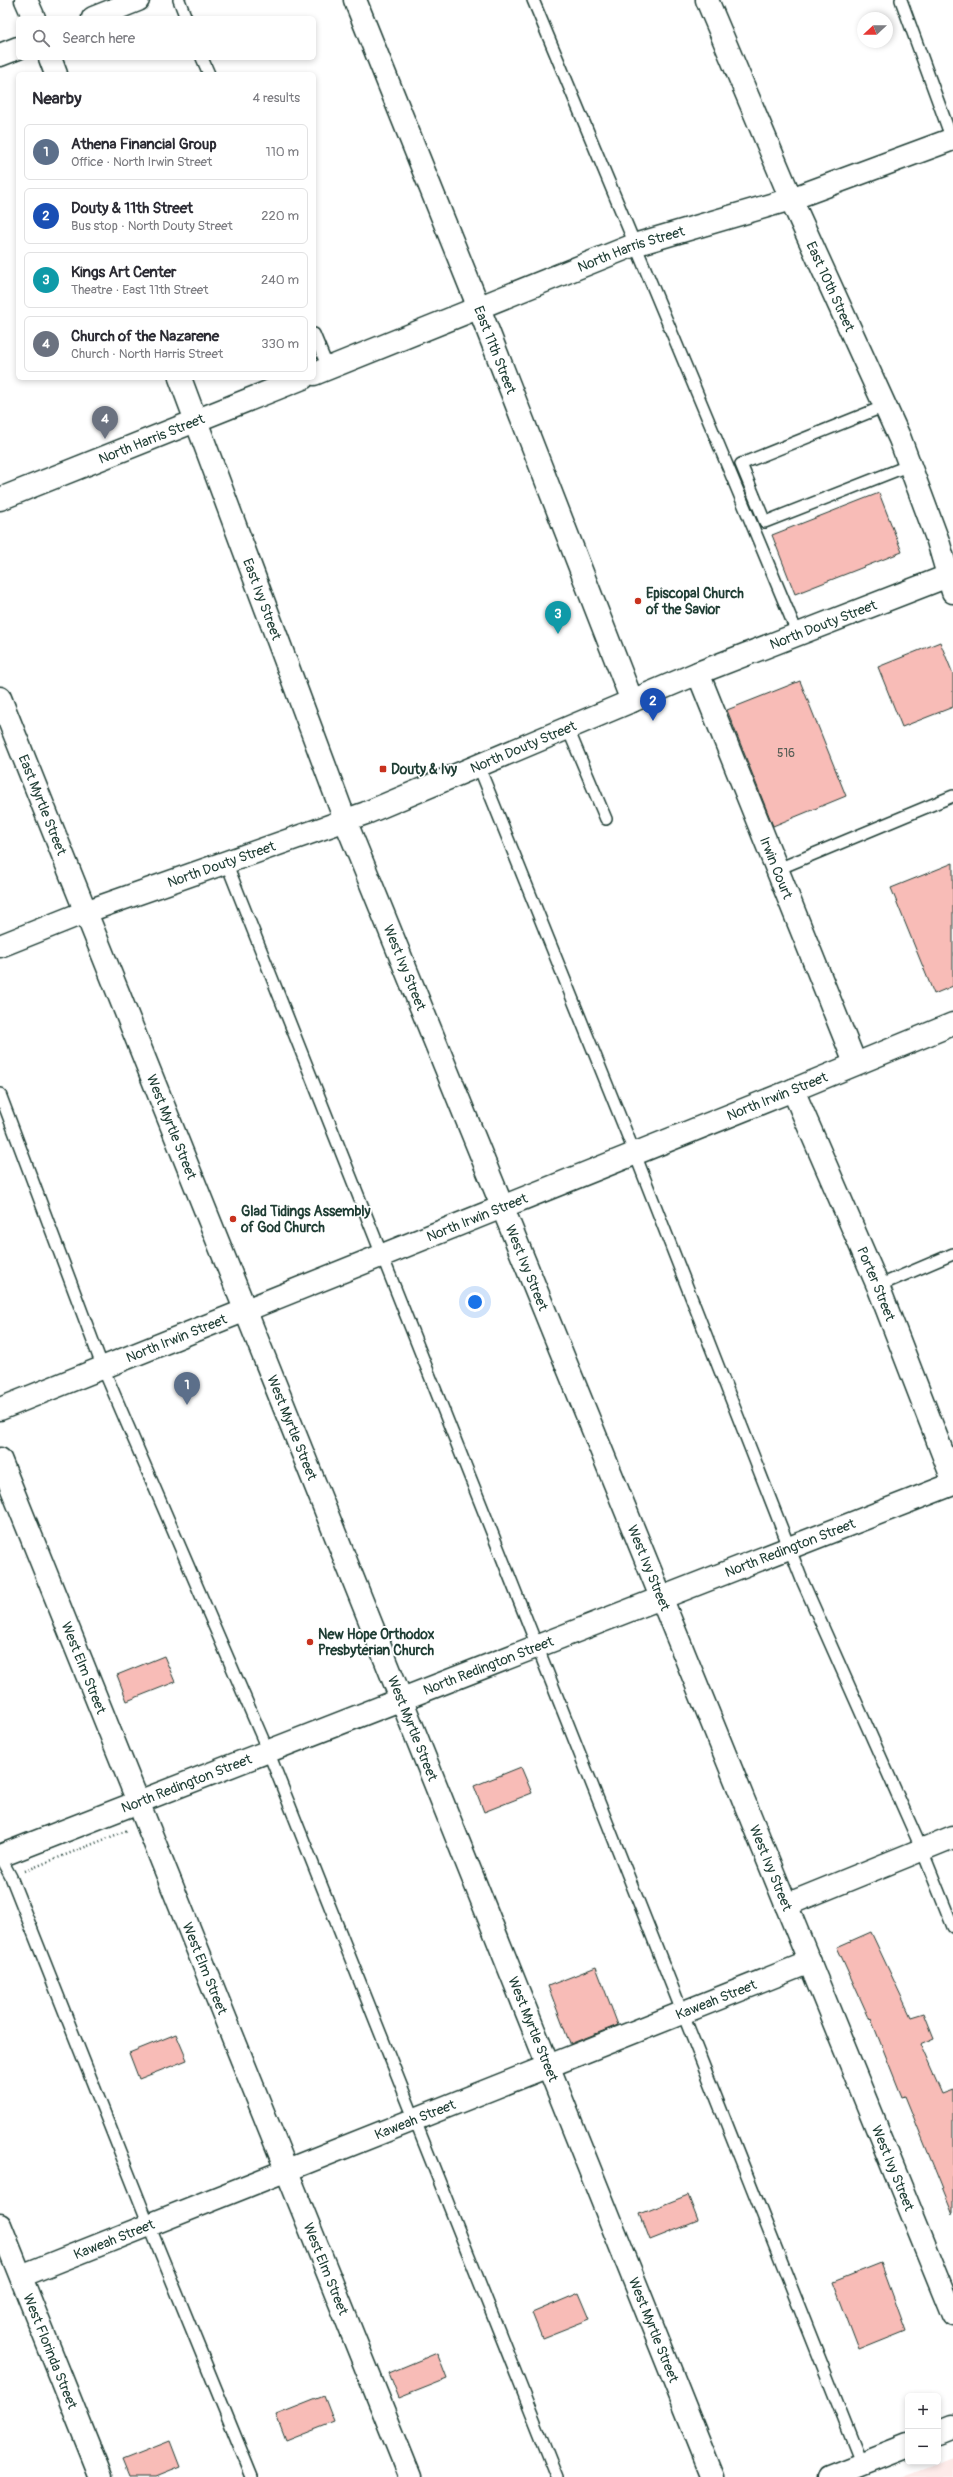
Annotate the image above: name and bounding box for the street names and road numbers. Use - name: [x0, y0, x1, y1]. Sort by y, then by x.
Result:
- street label: North Harris Street: [575, 223, 687, 276]
- street label: East 10th Street: [802, 239, 858, 335]
- street label: East 11th Street: [470, 304, 520, 397]
- street label: North Harris Street: [96, 410, 207, 468]
- street label: East Ivy Street: [239, 556, 285, 643]
- street label: North Douty Street: [767, 596, 880, 653]
- street label: North Douty Street: [468, 717, 579, 777]
- street label: East Myrtle Street: [15, 752, 70, 858]
- street label: Irwin Court: [756, 834, 796, 902]
- street label: North Douty Street: [165, 838, 278, 891]
- street label: West Ivy Street: [379, 922, 430, 1013]
- street label: North Irwin Street: [724, 1068, 830, 1124]
- street label: West Myrtle Street: [143, 1072, 200, 1182]
- street label: North Irwin Street: [424, 1190, 530, 1245]
- street label: West Ivy Street: [502, 1222, 552, 1314]
- street label: Porter Street: [853, 1244, 899, 1324]
- street label: North Irwin Street: [124, 1311, 230, 1366]
- street label: West Myrtle Street: [263, 1373, 321, 1483]
- street label: North Redington Street: [723, 1515, 858, 1581]
- street label: West Ivy Street: [624, 1523, 674, 1614]
- street label: West Elm Street: [57, 1619, 110, 1717]
- street label: North Redington Street: [421, 1633, 556, 1699]
- street label: West Myrtle Street: [384, 1673, 441, 1784]
- street label: North Redington Street: [119, 1751, 254, 1817]
- street label: West Ivy Street: [746, 1823, 796, 1914]
- street label: West Elm Street: [178, 1920, 231, 2017]
- street label: West Myrtle Street: [504, 1974, 562, 2085]
- street label: Kaweah Street: [673, 1976, 759, 2024]
- street label: Kaweah Street: [372, 2096, 458, 2143]
- street label: West Ivy Street: [868, 2123, 918, 2214]
- street label: Kaweah Street: [71, 2216, 157, 2263]
- street label: West Elm Street: [299, 2220, 352, 2318]
- street label: West Myrtle Street: [625, 2275, 682, 2385]
- street label: West Florinda Street: [19, 2291, 81, 2412]

